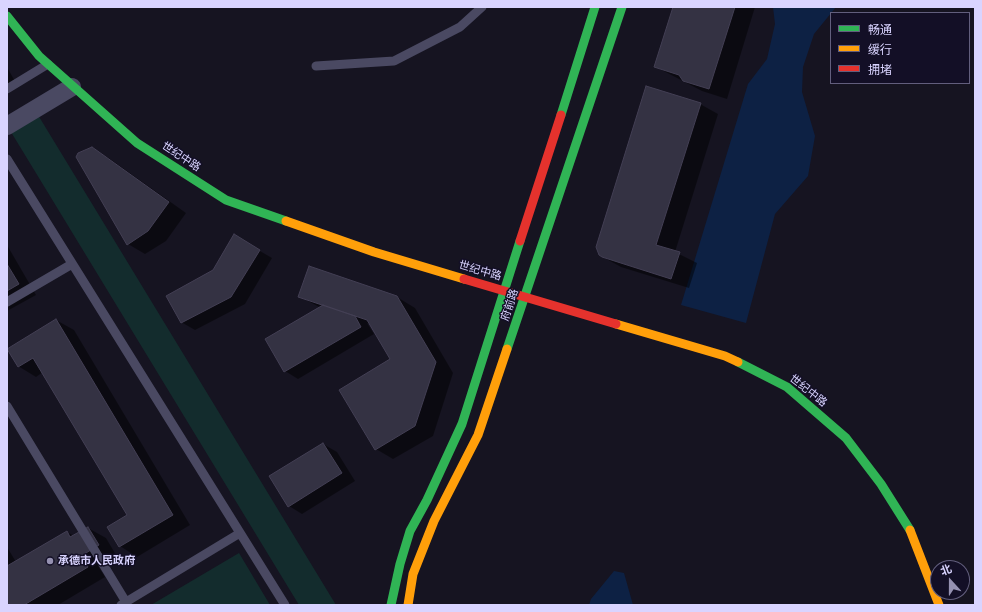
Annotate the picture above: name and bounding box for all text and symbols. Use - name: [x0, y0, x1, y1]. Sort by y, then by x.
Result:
- legend: [830, 12, 970, 84]
- text: 畅通: [868, 23, 892, 37]
- text: 缓行: [868, 43, 892, 57]
- text: 拥堵: [868, 63, 892, 77]
- street label: 世纪中路: [159, 139, 203, 175]
- street label: 世纪中路: [457, 259, 503, 283]
- street label: 府前路: [499, 287, 521, 323]
- street label: 世纪中路: [787, 372, 829, 410]
- place label: 承德市人民政府: [58, 554, 135, 568]
- marker: 承德市人民政府: [45, 556, 55, 566]
- north arrow: [930, 560, 970, 600]
- text: 北: [939, 562, 953, 577]

